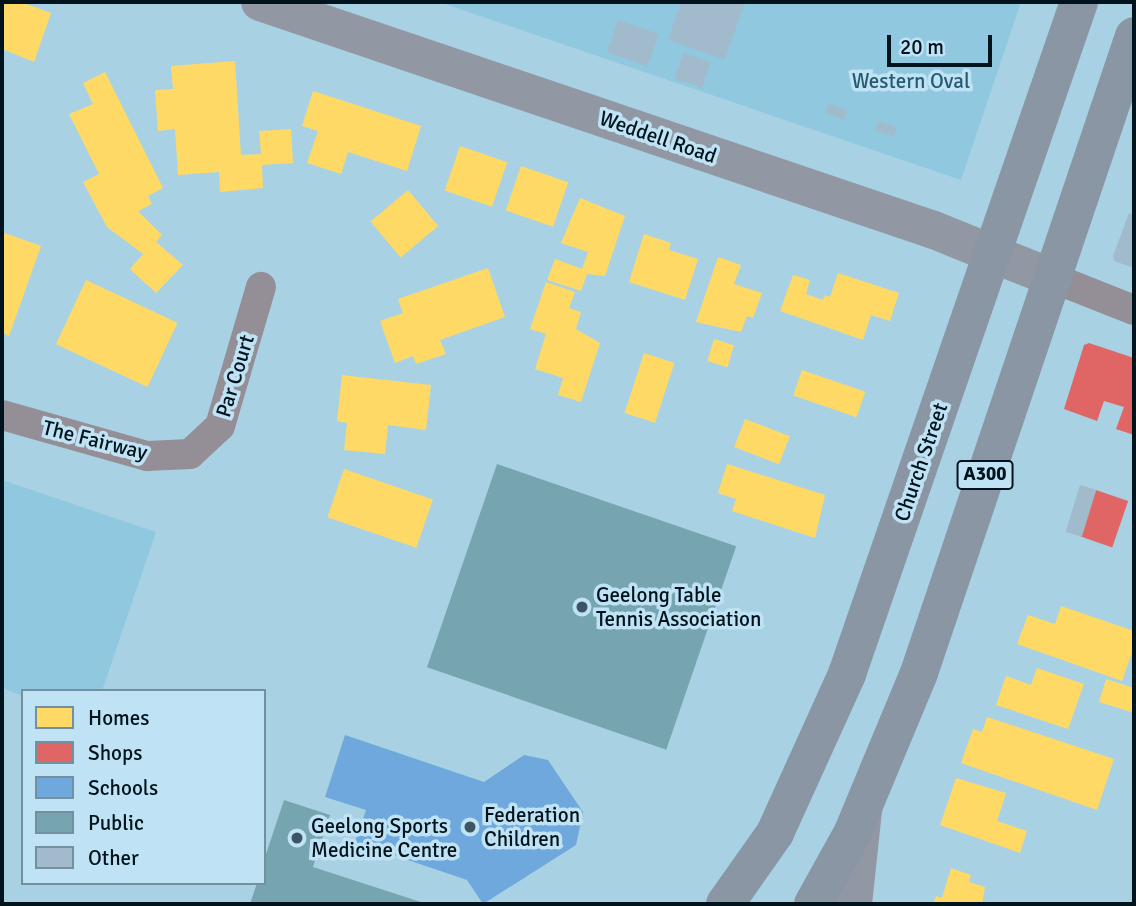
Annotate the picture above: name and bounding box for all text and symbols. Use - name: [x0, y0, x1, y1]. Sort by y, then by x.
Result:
- scale bar: [891, 21, 996, 65]
- text: 20 m: [900, 34, 944, 60]
- park label: Western Oval: [852, 68, 970, 94]
- street label: Weddell Road: [596, 105, 720, 169]
- street label: Par Court: [211, 332, 259, 420]
- street label: Church Street: [889, 399, 953, 525]
- street label: The Fairway: [40, 415, 150, 465]
- road number: A300: [955, 460, 1015, 490]
- place label: Geelong Table Tennis Association: [596, 582, 761, 632]
- marker: Geelong Table Tennis Association: [574, 599, 590, 615]
- legend: [21, 689, 266, 885]
- text: Homes: [88, 705, 150, 731]
- text: Shops: [88, 740, 142, 766]
- text: Schools: [88, 775, 158, 801]
- place label: Federation Children: [484, 802, 580, 852]
- text: Public: [88, 810, 144, 836]
- place label: Geelong Sports Medicine Centre: [311, 813, 457, 863]
- marker: Federation Children: [462, 819, 478, 835]
- marker: Geelong Sports Medicine Centre: [289, 830, 305, 846]
- text: Other: [88, 845, 139, 871]

